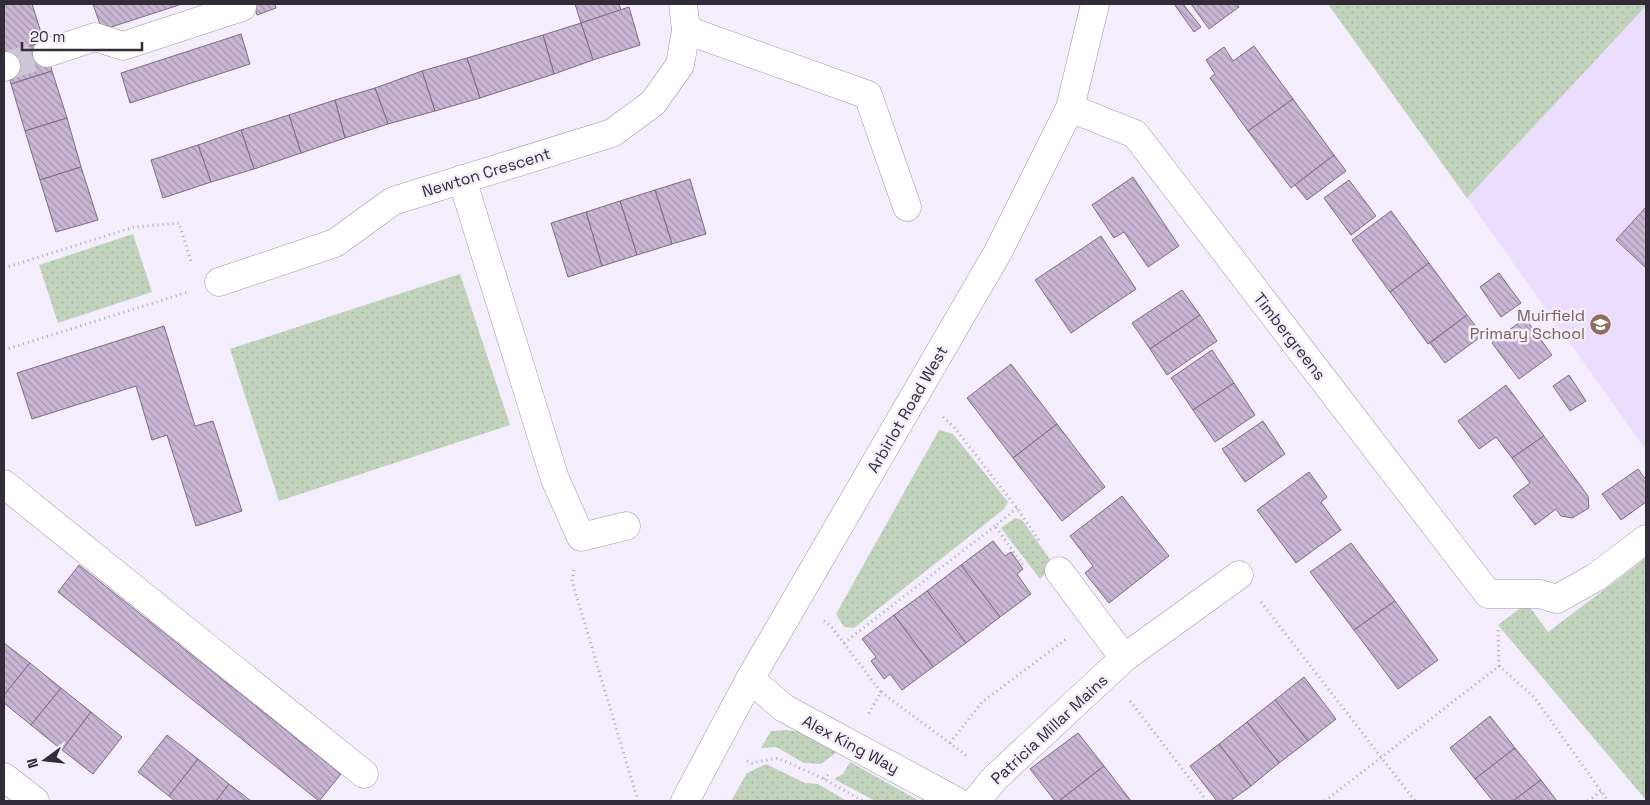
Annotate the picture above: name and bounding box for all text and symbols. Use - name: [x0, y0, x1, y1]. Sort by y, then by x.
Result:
- scale bar: [22, 20, 142, 52]
- text: 20 m: [30, 27, 65, 46]
- street label: Newton Crescent: [419, 143, 553, 202]
- street label: Timbergreens: [1249, 288, 1330, 384]
- place label: Muirfield Primary School: [1470, 305, 1585, 344]
- school or university icon: Muirfield Primary School: [1589, 312, 1613, 336]
- street label: Arbirlot Road West: [862, 342, 952, 477]
- street label: Patricia Millar Mains: [986, 670, 1112, 789]
- street label: Alex King Way: [799, 710, 903, 779]
- north arrow: [20, 735, 70, 785]
- text: N: [23, 756, 42, 770]

